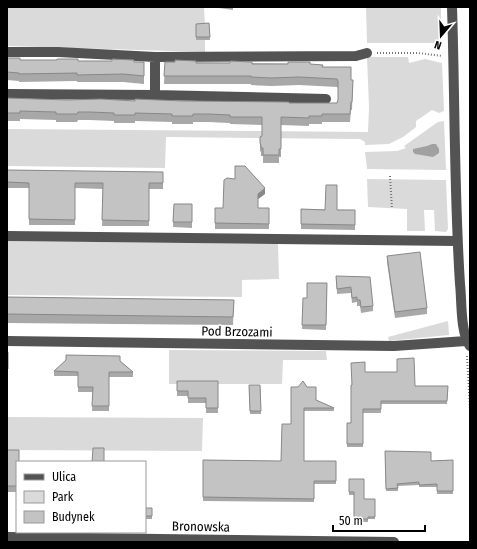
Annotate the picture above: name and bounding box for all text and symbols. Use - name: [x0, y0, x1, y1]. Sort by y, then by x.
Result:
- north arrow: [421, 16, 461, 56]
- text: N: [433, 38, 443, 52]
- street label: Pod Brzozami: [201, 323, 273, 340]
- legend: [16, 461, 146, 533]
- text: Ulica: [52, 470, 76, 484]
- text: Park: [52, 490, 74, 504]
- scale bar: [333, 507, 425, 533]
- text: Budynek: [52, 510, 95, 524]
- text: 50 m: [339, 514, 363, 528]
- street label: Bronowska: [172, 518, 230, 535]

